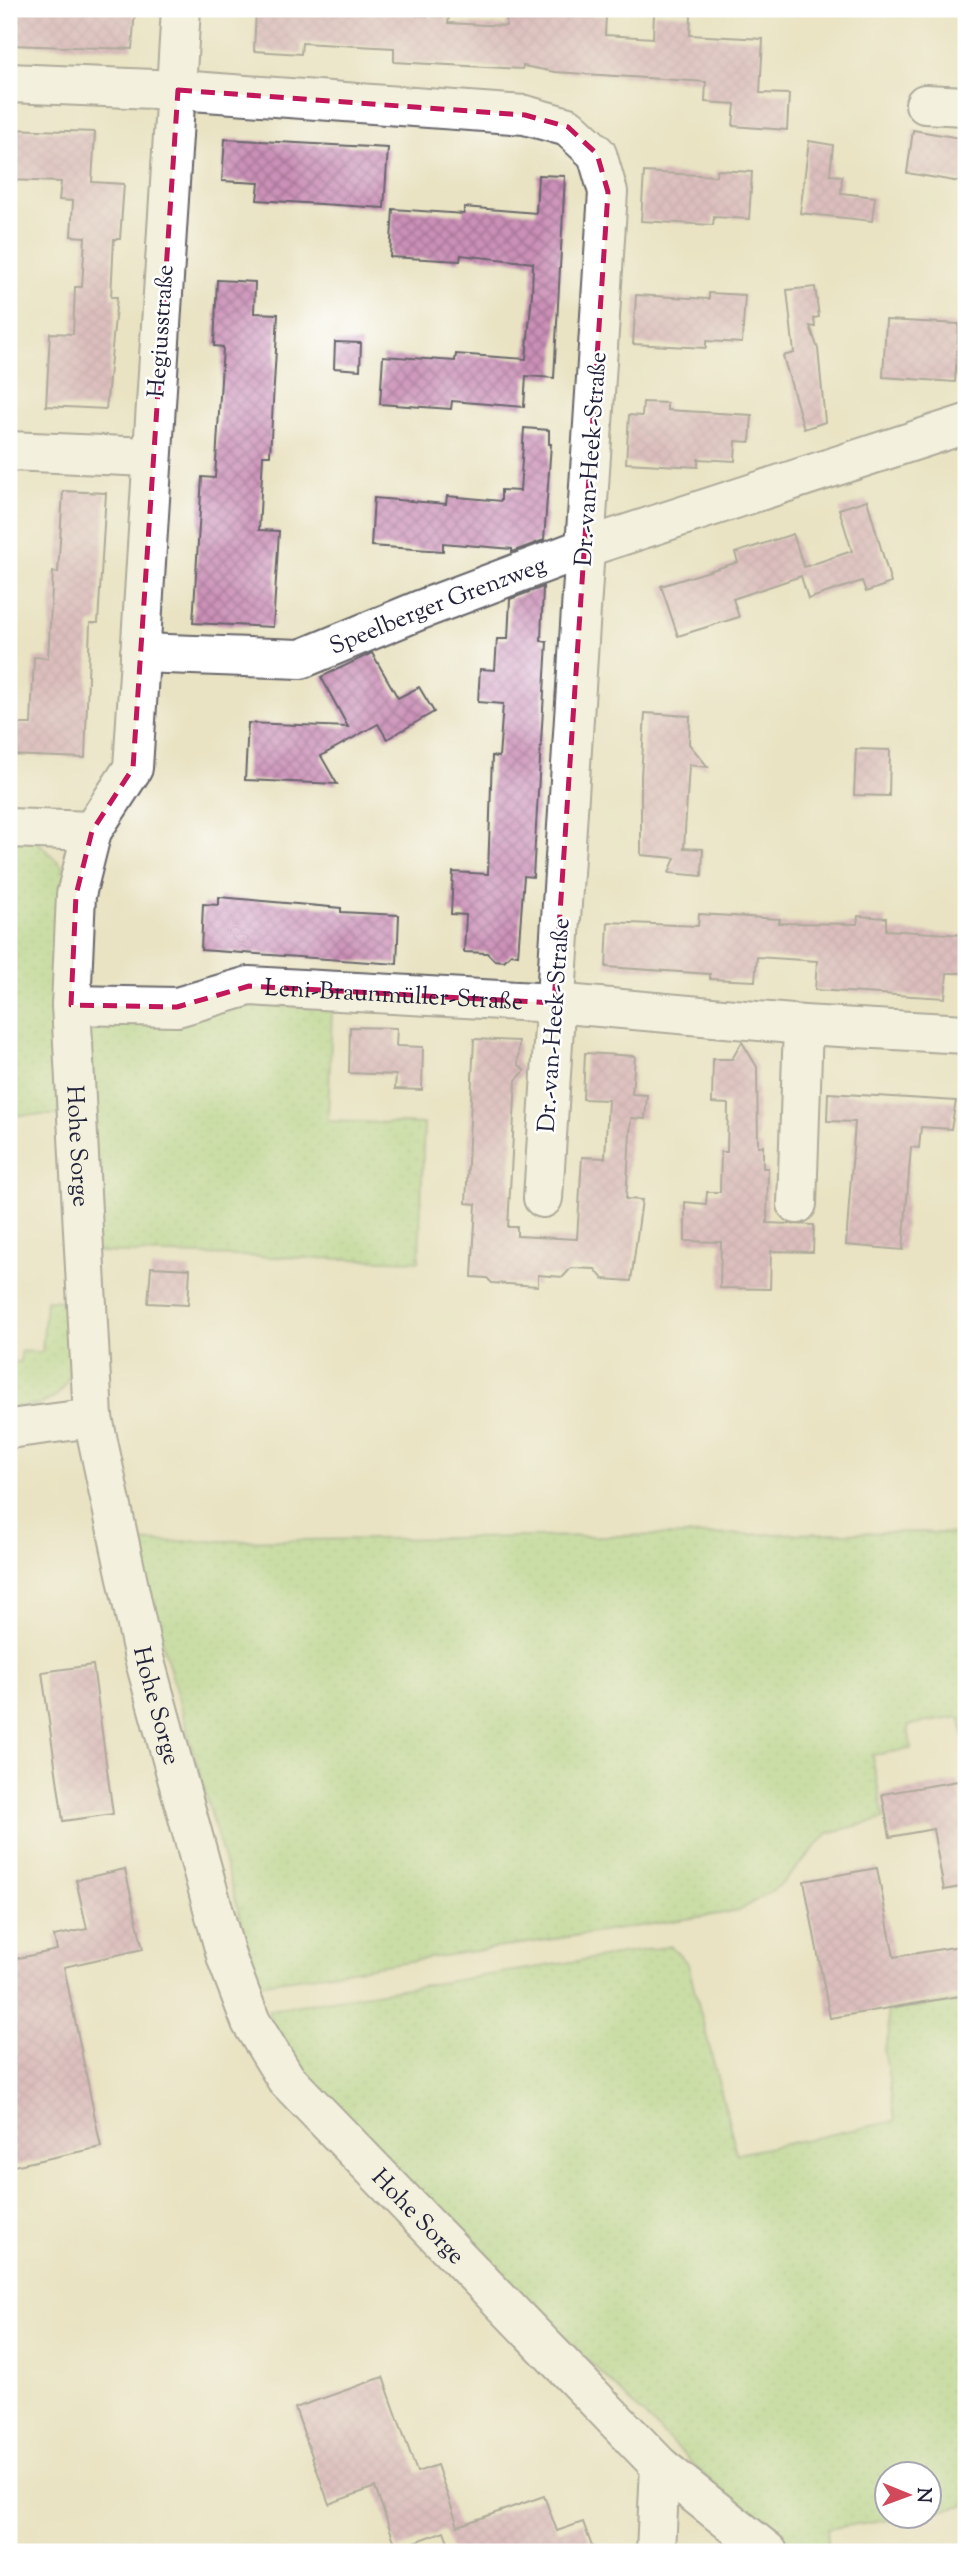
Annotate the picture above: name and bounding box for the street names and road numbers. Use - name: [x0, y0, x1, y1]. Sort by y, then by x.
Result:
- street label: Hegiusstraße: [140, 263, 184, 399]
- street label: Dr.-van-Heek-Straße: [568, 351, 616, 567]
- street label: Speelberger Grenzweg: [325, 549, 552, 664]
- street label: Dr.-van-Heek-Straße: [531, 917, 579, 1133]
- street label: Leni-Braunmüller-Straße: [263, 972, 524, 1020]
- street label: Hohe Sorge: [56, 1085, 97, 1208]
- street label: Hohe Sorge: [123, 1644, 188, 1769]
- street label: Hohe Sorge: [363, 2162, 472, 2273]

